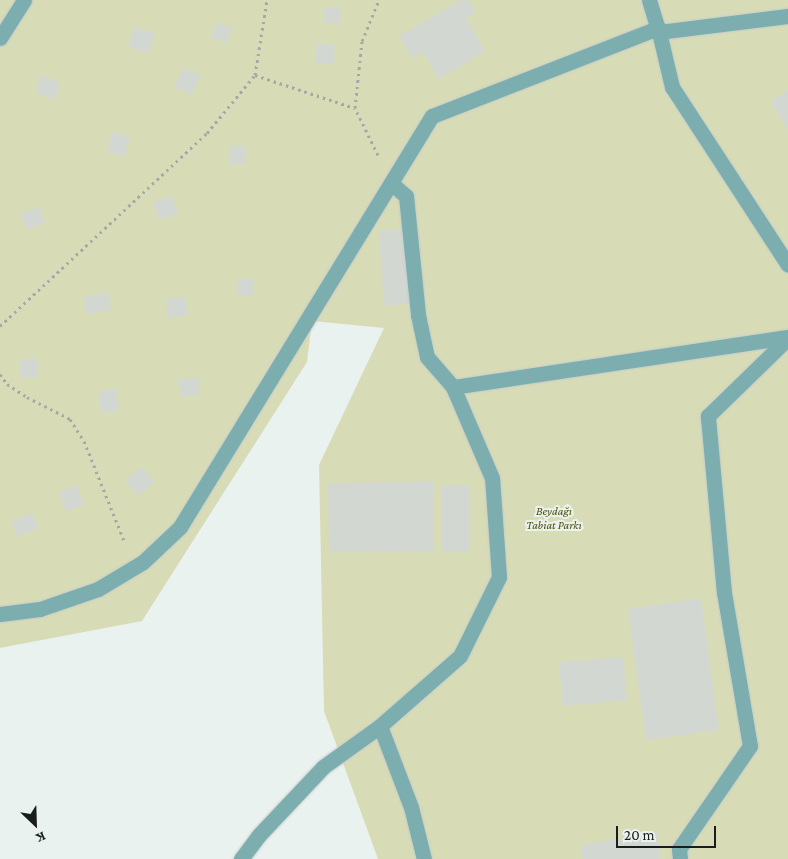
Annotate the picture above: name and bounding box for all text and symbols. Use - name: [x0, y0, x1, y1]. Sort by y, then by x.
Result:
- park label: Beydağı Tabiat Parkı: [526, 505, 582, 533]
- north arrow: [10, 799, 60, 849]
- scale bar: [618, 816, 718, 848]
- text: 20 m: [624, 827, 655, 843]
- text: K: [34, 829, 48, 847]

